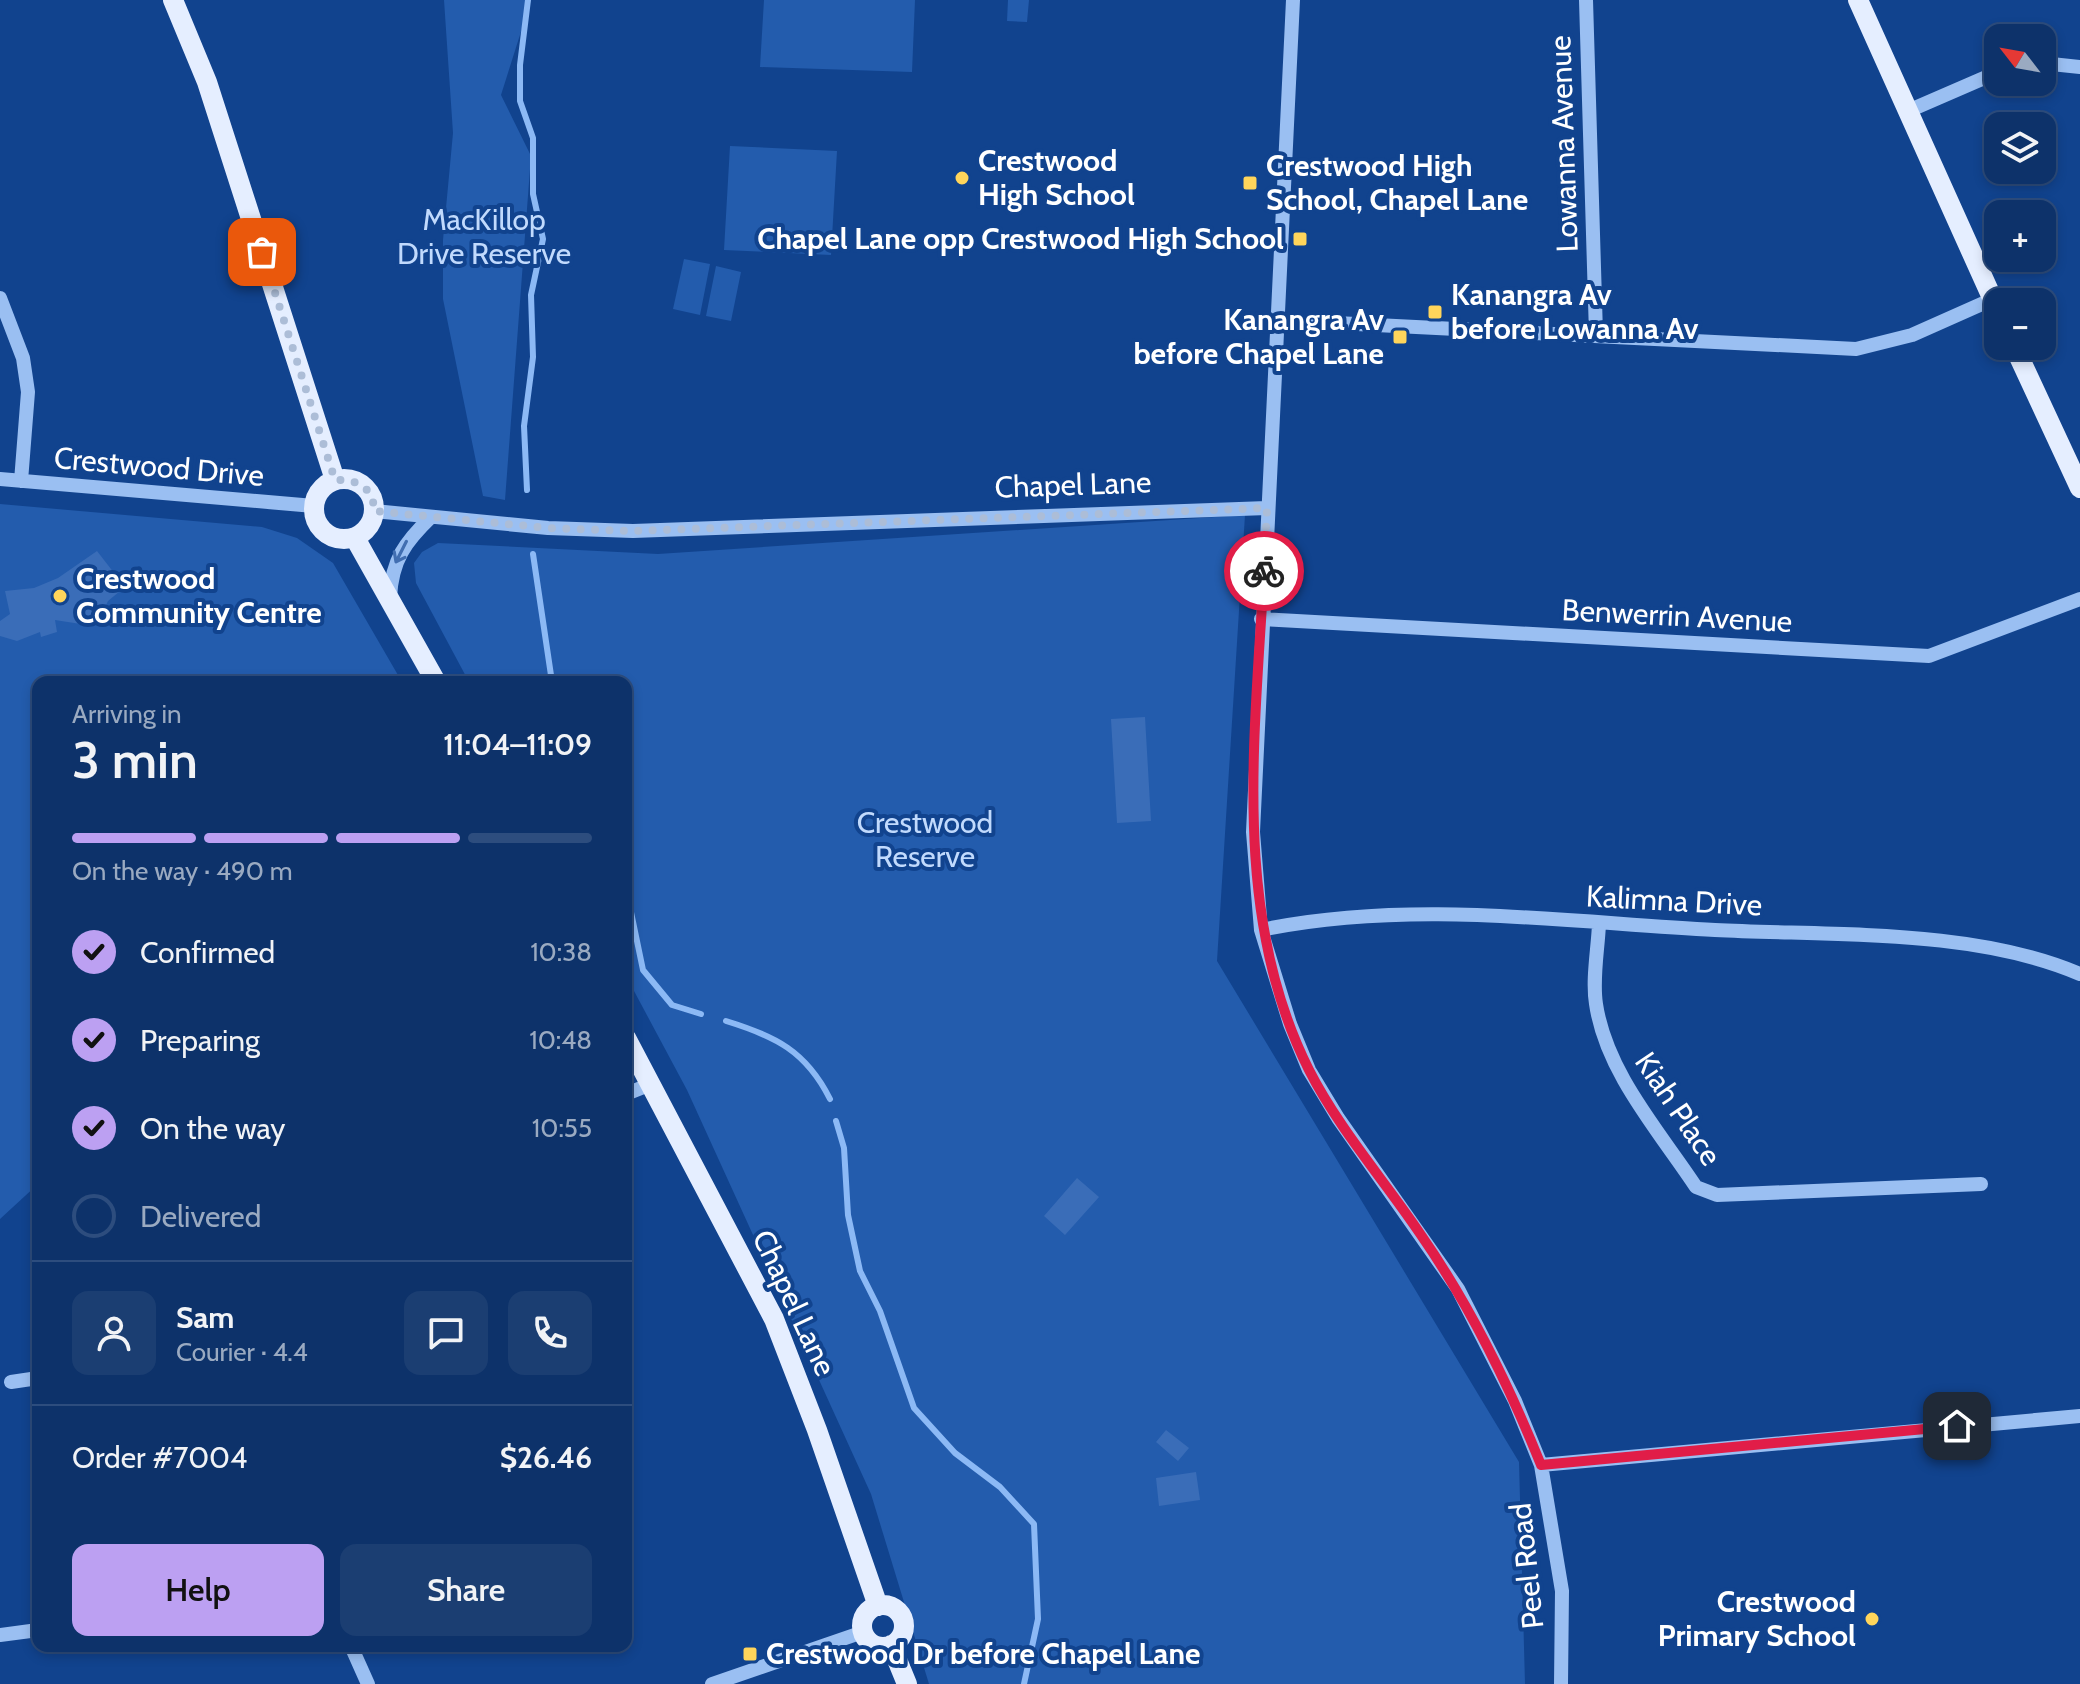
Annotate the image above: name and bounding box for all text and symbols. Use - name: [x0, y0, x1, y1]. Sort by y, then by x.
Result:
- north arrow: [1984, 24, 2056, 96]
- map controls: [1984, 24, 2056, 360]
- street label: Lowanna Avenue: [1541, 35, 1586, 253]
- button: layers: [1984, 112, 2056, 184]
- place label: Crestwood High School: [978, 142, 1135, 213]
- place label: Crestwood High School, Chapel Lane: [1266, 147, 1528, 218]
- marker: Crestwood High School: [953, 169, 971, 187]
- marker: Crestwood High School, Chapel Lane: [1241, 174, 1259, 192]
- button: +: [1984, 200, 2056, 272]
- park label: MacKillop Drive Reserve: [397, 201, 571, 272]
- pin: [228, 218, 296, 286]
- place label: Chapel Lane opp Crestwood High School: [757, 220, 1284, 257]
- icon: bag: [240, 230, 284, 274]
- marker: Chapel Lane opp Crestwood High School: [1291, 230, 1309, 248]
- place label: Kanangra Av before Lowanna Av: [1451, 276, 1698, 347]
- button: −: [1984, 288, 2056, 360]
- place label: Kanangra Av before Chapel Lane: [1133, 301, 1384, 372]
- marker: Kanangra Av before Lowanna Av: [1426, 303, 1444, 321]
- marker: Kanangra Av before Chapel Lane: [1391, 328, 1409, 346]
- street label: Crestwood Drive: [53, 439, 266, 494]
- street label: Chapel Lane: [994, 463, 1152, 506]
- courier: [1224, 531, 1304, 611]
- one-way arrow: [393, 540, 408, 564]
- icon: bike: [1242, 549, 1286, 593]
- place label: Crestwood Community Centre: [76, 560, 322, 631]
- marker: Crestwood Community Centre: [51, 587, 69, 605]
- street label: Benwerrin Avenue: [1561, 591, 1793, 640]
- text: Arriving in: [72, 698, 182, 730]
- text: 11:04–11:09: [443, 726, 592, 763]
- text: 3 min: [72, 728, 198, 791]
- park label: Crestwood Reserve: [857, 804, 993, 875]
- text: On the way · 490 m: [72, 855, 293, 887]
- street label: Kalimna Drive: [1585, 877, 1763, 924]
- icon: check: [72, 930, 116, 974]
- text: Confirmed: [140, 934, 275, 971]
- text: 10:38: [530, 936, 592, 968]
- icon: check: [72, 1018, 116, 1062]
- text: Preparing: [140, 1022, 260, 1059]
- text: 10:48: [529, 1024, 592, 1056]
- street label: Kiah Place: [1627, 1045, 1730, 1172]
- icon: check: [72, 1106, 116, 1150]
- text: On the way: [140, 1110, 285, 1147]
- text: 10:55: [532, 1112, 592, 1144]
- text: Delivered: [140, 1198, 261, 1235]
- street label: Chapel Lane: [745, 1224, 844, 1382]
- button: person: [72, 1291, 156, 1375]
- button: chat: [404, 1291, 488, 1375]
- button: phone: [508, 1291, 592, 1375]
- text: Sam: [176, 1299, 234, 1336]
- text: Courier · 4.4: [176, 1336, 308, 1368]
- pin: [1923, 1392, 1991, 1460]
- icon: home: [1935, 1404, 1979, 1448]
- text: Order #7004: [72, 1439, 247, 1476]
- text: $26.46: [500, 1439, 592, 1476]
- street label: Peel Road: [1501, 1501, 1552, 1631]
- button: Help: [72, 1544, 324, 1636]
- button: Share: [340, 1544, 592, 1636]
- place label: Crestwood Primary School: [1658, 1583, 1856, 1654]
- marker: Crestwood Primary School: [1863, 1610, 1881, 1628]
- place label: Crestwood Dr before Chapel Lane: [766, 1635, 1201, 1672]
- marker: Crestwood Dr before Chapel Lane: [741, 1645, 759, 1663]

